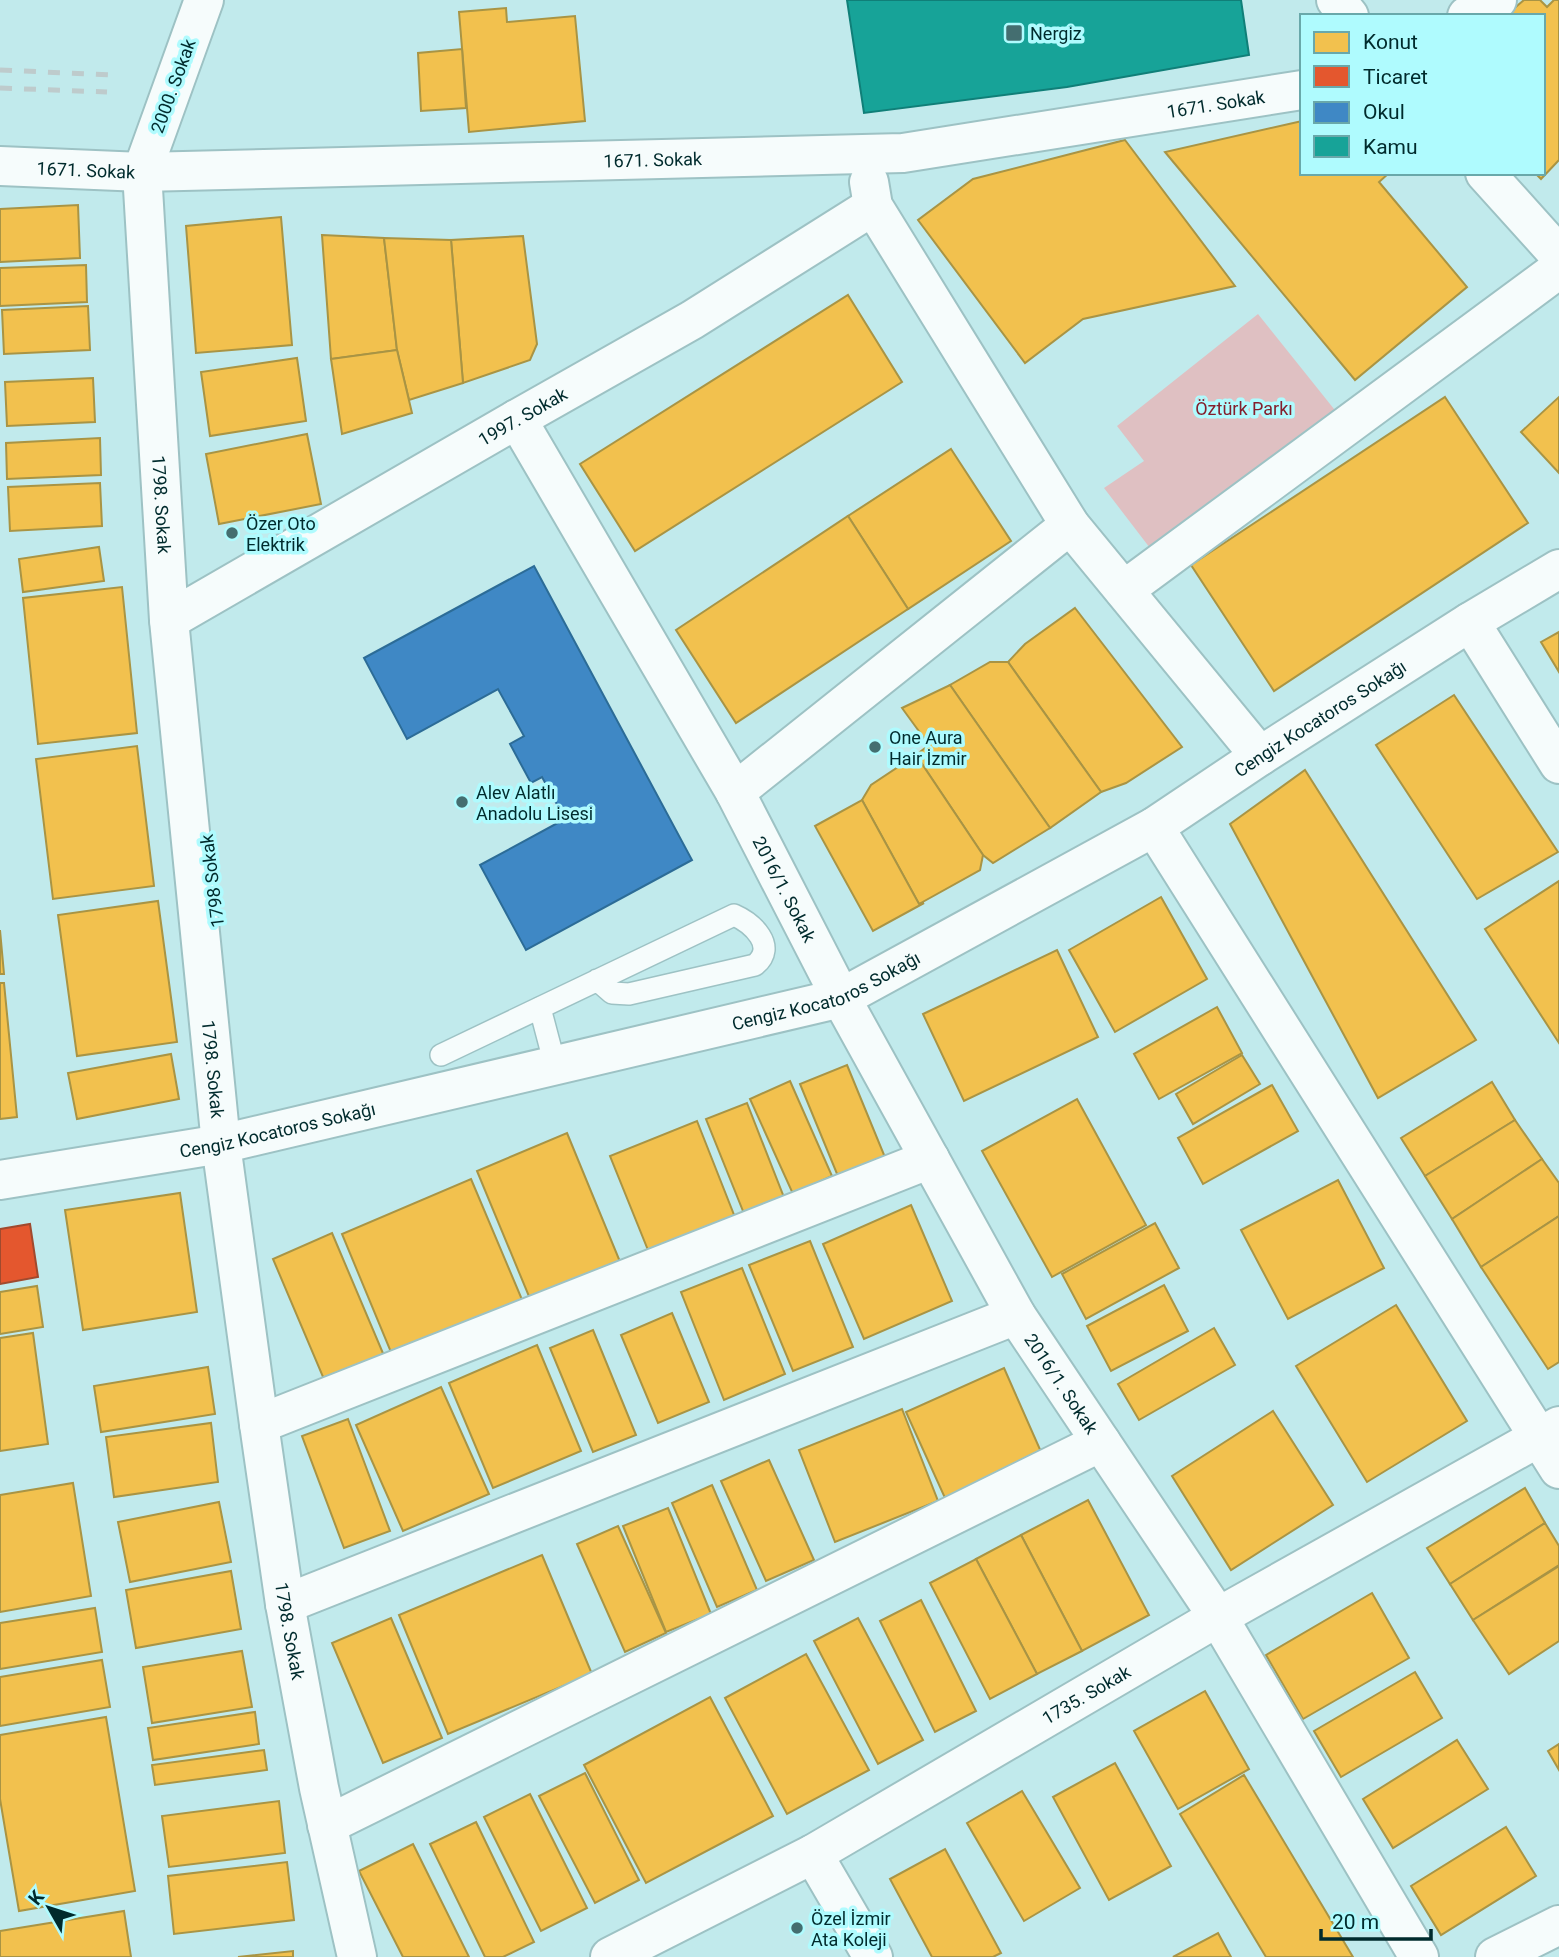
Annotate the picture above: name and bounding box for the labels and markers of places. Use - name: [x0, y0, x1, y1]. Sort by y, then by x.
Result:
- marker: Nergiz: [1004, 23, 1024, 43]
- place label: Nergiz: [1030, 23, 1082, 44]
- place label: Özer Oto Elektrik: [246, 513, 316, 555]
- marker: Özer Oto Elektrik: [224, 525, 240, 541]
- place label: One Aura Hair İzmir: [889, 727, 967, 769]
- marker: One Aura Hair İzmir: [867, 739, 883, 755]
- place label: Alev Alatlı Anadolu Lisesi: [476, 782, 593, 824]
- marker: Alev Alatlı Anadolu Lisesi: [454, 794, 470, 810]
- place label: Özel İzmir Ata Koleji: [811, 1908, 891, 1950]
- marker: Özel İzmir Ata Koleji: [789, 1920, 805, 1936]

